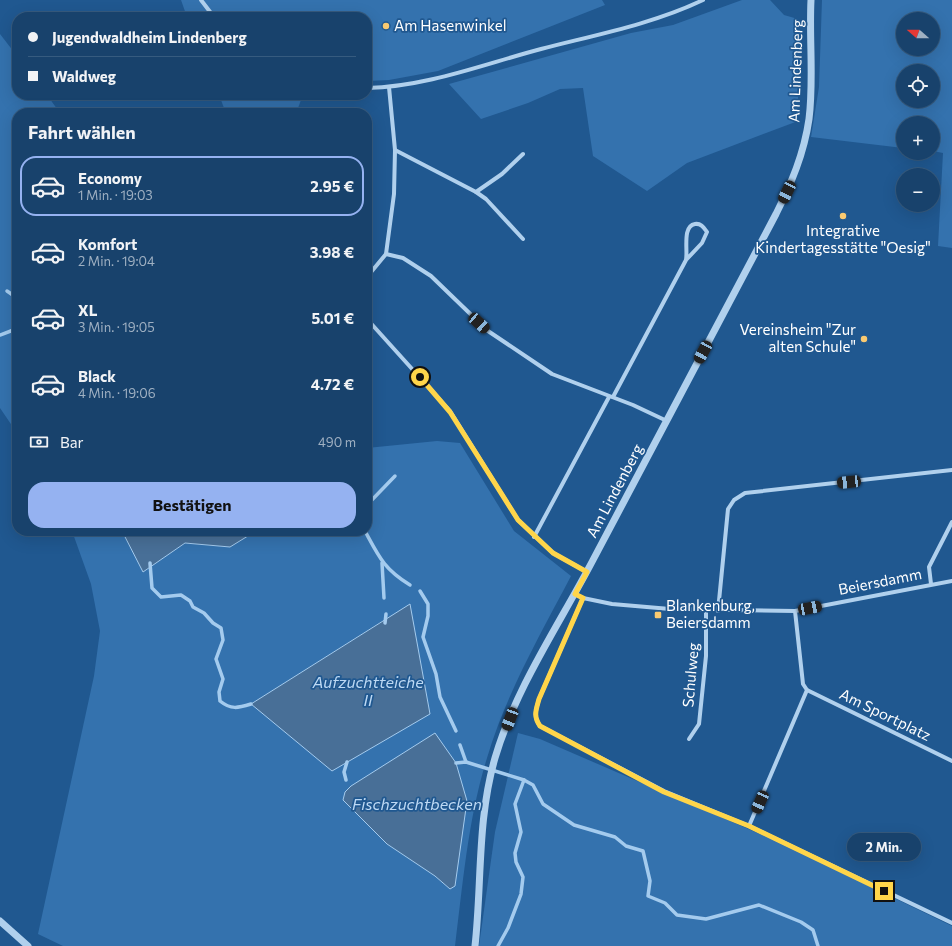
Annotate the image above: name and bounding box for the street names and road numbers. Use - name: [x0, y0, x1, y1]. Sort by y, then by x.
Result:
- street label: Am Lindenberg: [784, 19, 806, 123]
- street label: Am Lindenberg: [582, 441, 646, 540]
- street label: Beiersdamm: [837, 564, 923, 598]
- street label: Schulweg: [678, 642, 702, 708]
- street label: Am Sportplatz: [837, 684, 934, 744]

